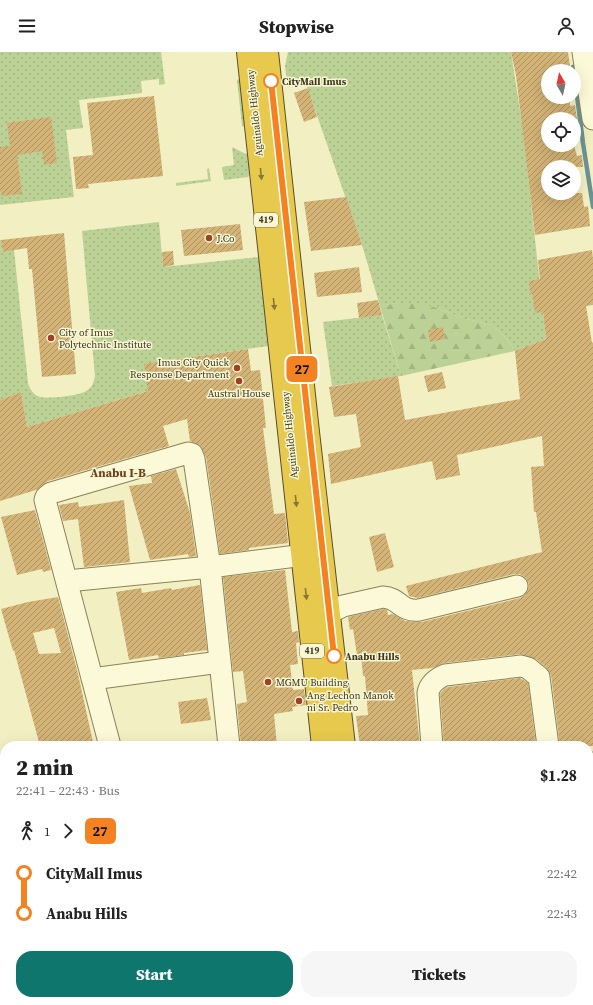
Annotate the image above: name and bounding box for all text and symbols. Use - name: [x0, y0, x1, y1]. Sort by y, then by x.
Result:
- text: Stopwise: [259, 14, 334, 39]
- icon: menu: [16, 15, 38, 37]
- icon: person: [555, 15, 577, 37]
- north arrow: [541, 64, 581, 104]
- map controls: [541, 64, 581, 200]
- street label: Aguinaldo Highway: [243, 68, 266, 157]
- marker: CityMall Imus: [263, 73, 279, 89]
- place label: CityMall Imus: [282, 75, 347, 88]
- button: locate: [541, 112, 581, 152]
- button: layers: [541, 160, 581, 200]
- one-way arrow: [257, 168, 264, 180]
- road number: 419: [254, 213, 278, 227]
- place label: J.Co: [216, 232, 235, 245]
- marker: J.Co: [204, 233, 214, 243]
- one-way arrow: [271, 298, 278, 310]
- place label: City of Imus Polytechnic Institute: [59, 326, 151, 351]
- marker: City of Imus Polytechnic Institute: [46, 333, 56, 343]
- place label: Imus City Quick Response Department: [130, 356, 230, 381]
- line badge: 27: [284, 356, 320, 382]
- text: 27: [294, 359, 310, 379]
- marker: Imus City Quick Response Department: [232, 363, 242, 373]
- marker: Austral House: [234, 376, 244, 386]
- place label: Austral House: [208, 387, 270, 400]
- street label: Aguinaldo Highway: [278, 390, 301, 479]
- district label: Anabu I-B: [90, 465, 146, 481]
- one-way arrow: [293, 495, 299, 507]
- one-way arrow: [303, 588, 309, 600]
- road number: 419: [300, 644, 324, 658]
- marker: Anabu Hills: [326, 648, 342, 664]
- place label: Anabu Hills: [345, 650, 400, 663]
- place label: MGMU Building: [276, 676, 348, 689]
- marker: MGMU Building: [263, 677, 273, 687]
- place label: Ang Lechon Manok ni Sr. Pedro: [307, 689, 394, 714]
- marker: Ang Lechon Manok ni Sr. Pedro: [294, 696, 304, 706]
- text: 2 min: [16, 752, 73, 782]
- text: $1.28: [540, 765, 577, 786]
- text: 22:41 – 22:43 · Bus: [16, 782, 120, 799]
- icon: walk: [16, 820, 38, 842]
- icon: forward: [57, 820, 79, 842]
- text: 27: [93, 821, 108, 841]
- text: 1: [44, 823, 51, 840]
- text: CityMall Imus: [46, 863, 142, 884]
- text: 22:42: [547, 865, 577, 882]
- text: Anabu Hills: [46, 903, 127, 924]
- text: 22:43: [547, 905, 577, 922]
- button: Start: [16, 951, 293, 997]
- button: Tickets: [301, 951, 577, 997]

